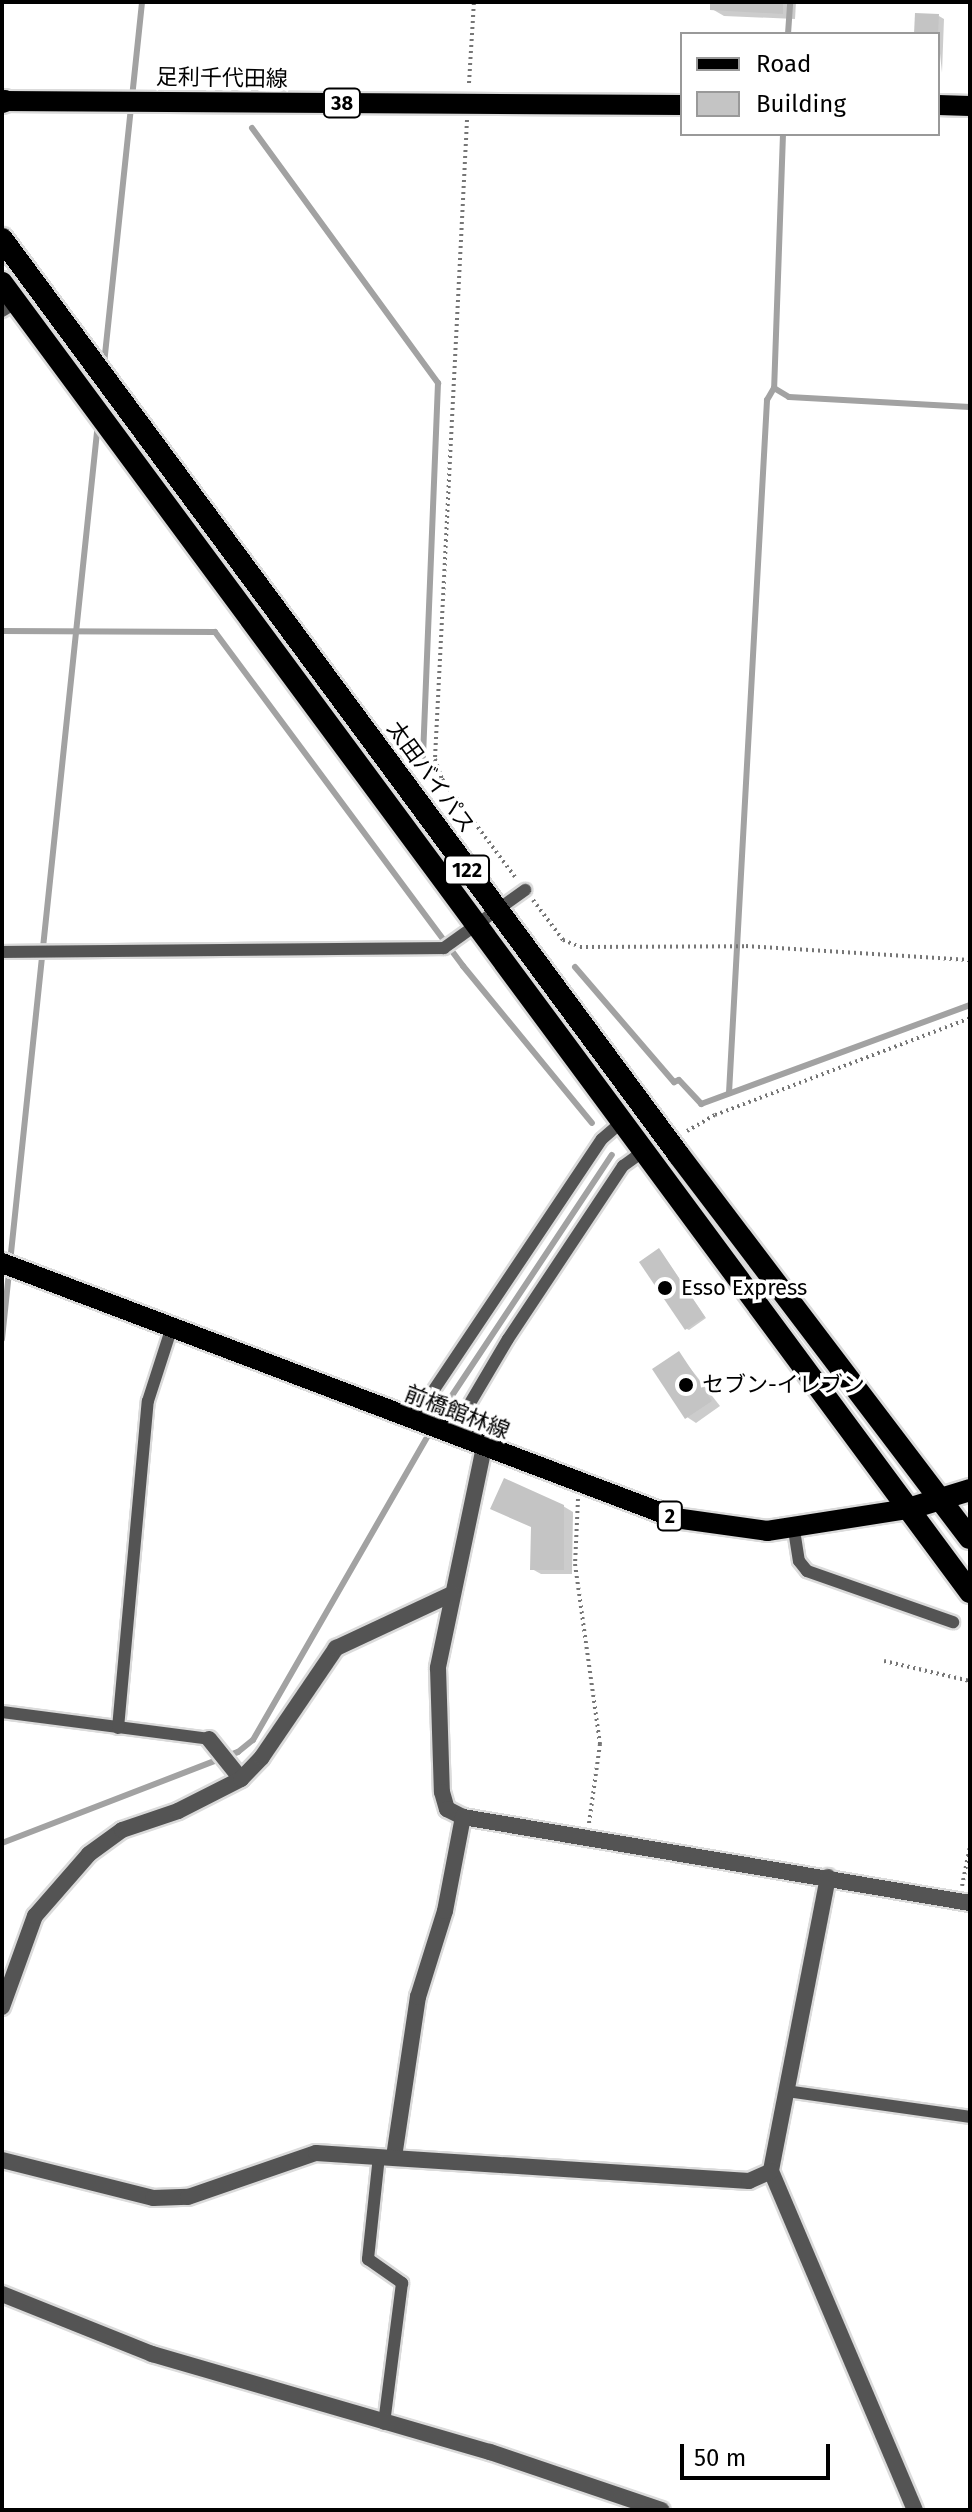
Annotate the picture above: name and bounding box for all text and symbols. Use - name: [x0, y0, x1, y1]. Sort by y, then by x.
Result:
- legend: [680, 32, 940, 136]
- text: Road: [756, 50, 811, 78]
- street label: 足利千代田線: [156, 64, 288, 92]
- road number: 38: [322, 87, 362, 119]
- text: Building: [756, 90, 846, 118]
- street label: 太田バイパス: [382, 716, 480, 838]
- road number: 122: [443, 854, 491, 886]
- place label: Esso Express: [681, 1275, 807, 1301]
- marker: Esso Express: [656, 1279, 674, 1297]
- place label: セブン-イレブン: [702, 1372, 865, 1398]
- marker: セブン-イレブン: [677, 1376, 695, 1394]
- street label: 前橋館林線: [401, 1380, 513, 1444]
- road number: 2: [656, 1500, 684, 1532]
- scale bar: [684, 2428, 834, 2478]
- text: 50 m: [694, 2444, 746, 2472]

